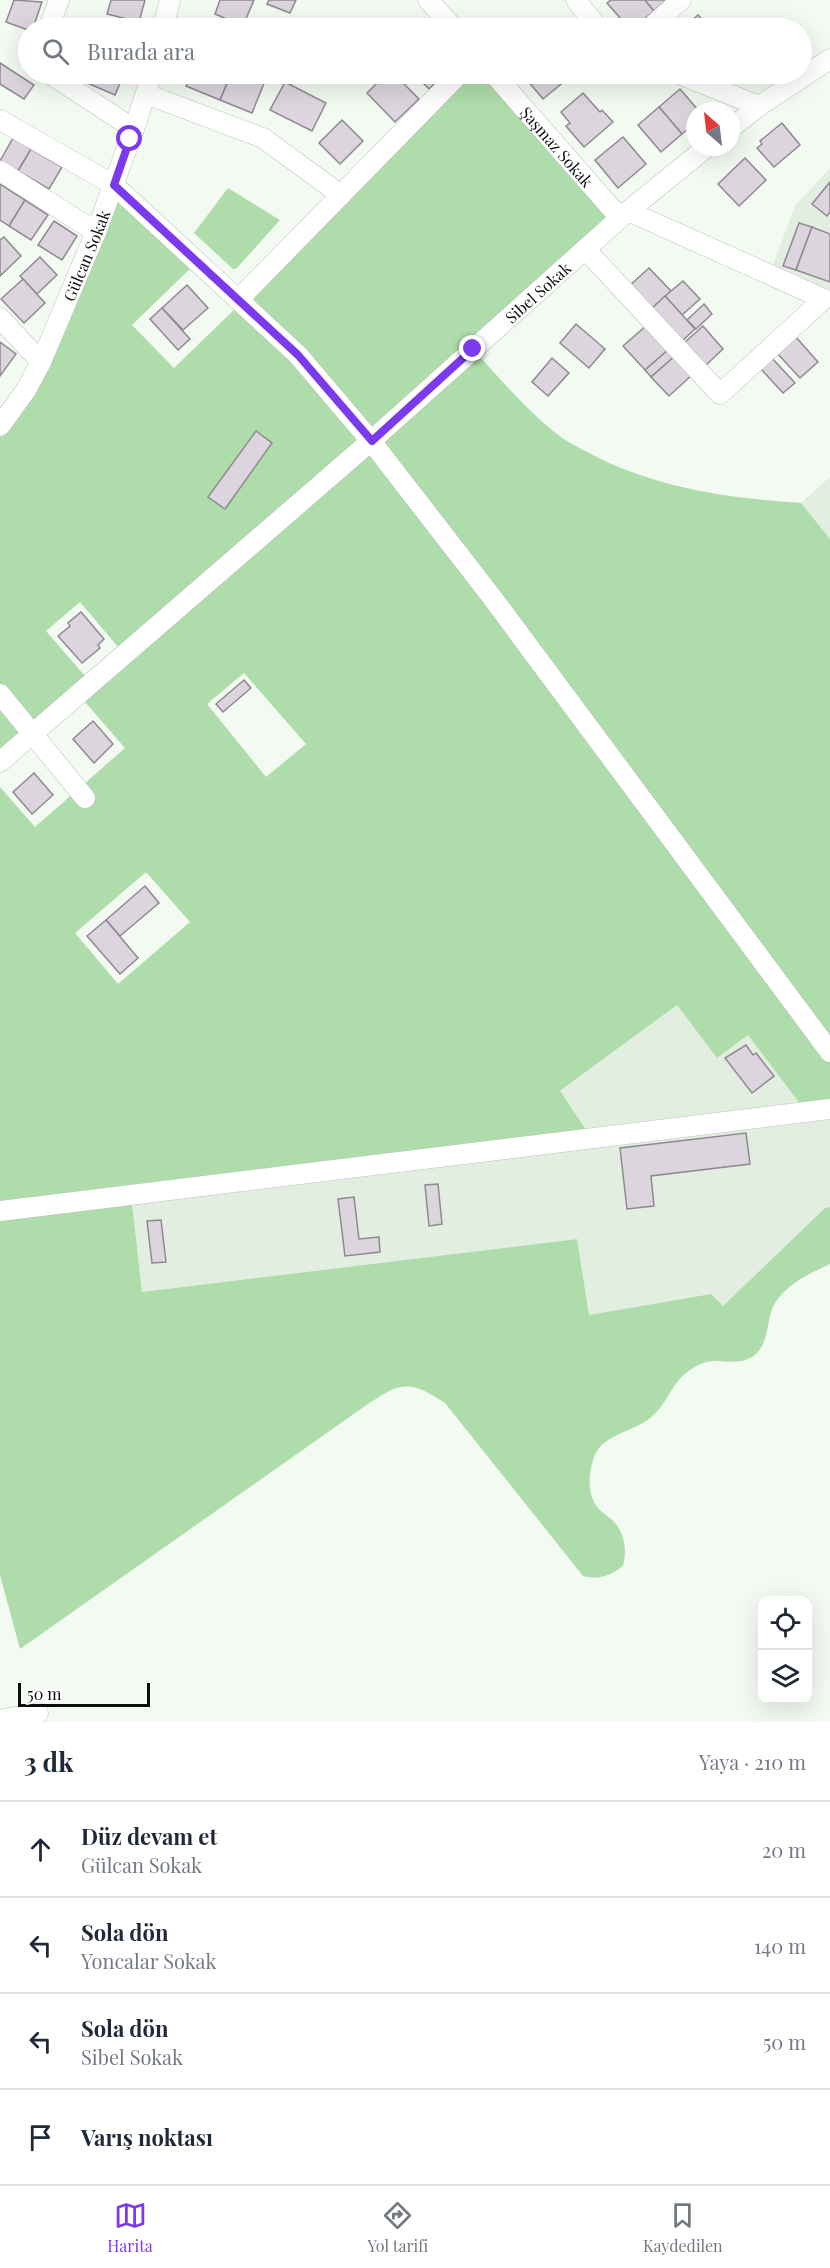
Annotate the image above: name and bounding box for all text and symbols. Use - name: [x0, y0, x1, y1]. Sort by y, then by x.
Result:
- search box: [18, 18, 812, 84]
- icon: search: [39, 35, 72, 68]
- text: Burada ara: [87, 36, 195, 66]
- street label: Şaşmaz Sokak: [516, 102, 598, 191]
- north arrow: [686, 102, 740, 156]
- route start: [116, 125, 142, 151]
- street label: Gülcan Sokak: [58, 206, 114, 304]
- street label: Sibel Sokak: [500, 257, 575, 327]
- route end: [459, 335, 485, 361]
- map controls: [758, 1596, 812, 1704]
- button: locate: [758, 1596, 812, 1650]
- button: layers: [758, 1650, 812, 1704]
- scale bar: [18, 1680, 150, 1708]
- text: 50 m: [27, 1683, 61, 1704]
- text: 3 dk: [24, 1744, 73, 1779]
- text: Yaya · 210 m: [699, 1748, 806, 1775]
- text: Düz devam et: [81, 1821, 217, 1851]
- icon: ahead: [24, 1833, 57, 1866]
- text: 20 m: [762, 1836, 806, 1863]
- text: Gülcan Sokak: [81, 1851, 202, 1878]
- text: Sola dön: [81, 1917, 168, 1947]
- icon: left: [24, 1929, 57, 1962]
- text: 140 m: [754, 1932, 806, 1959]
- text: Yoncalar Sokak: [81, 1947, 217, 1974]
- text: Sola dön: [81, 2013, 168, 2043]
- icon: left: [24, 2025, 57, 2058]
- text: 50 m: [763, 2028, 806, 2055]
- text: Sibel Sokak: [81, 2043, 183, 2070]
- icon: arrive: [24, 2121, 57, 2154]
- text: Varış noktası: [81, 2122, 213, 2152]
- tab: Harita: [107, 2199, 153, 2256]
- tab: Yol tarifi: [367, 2199, 428, 2256]
- tab: Kaydedilen: [643, 2199, 723, 2256]

